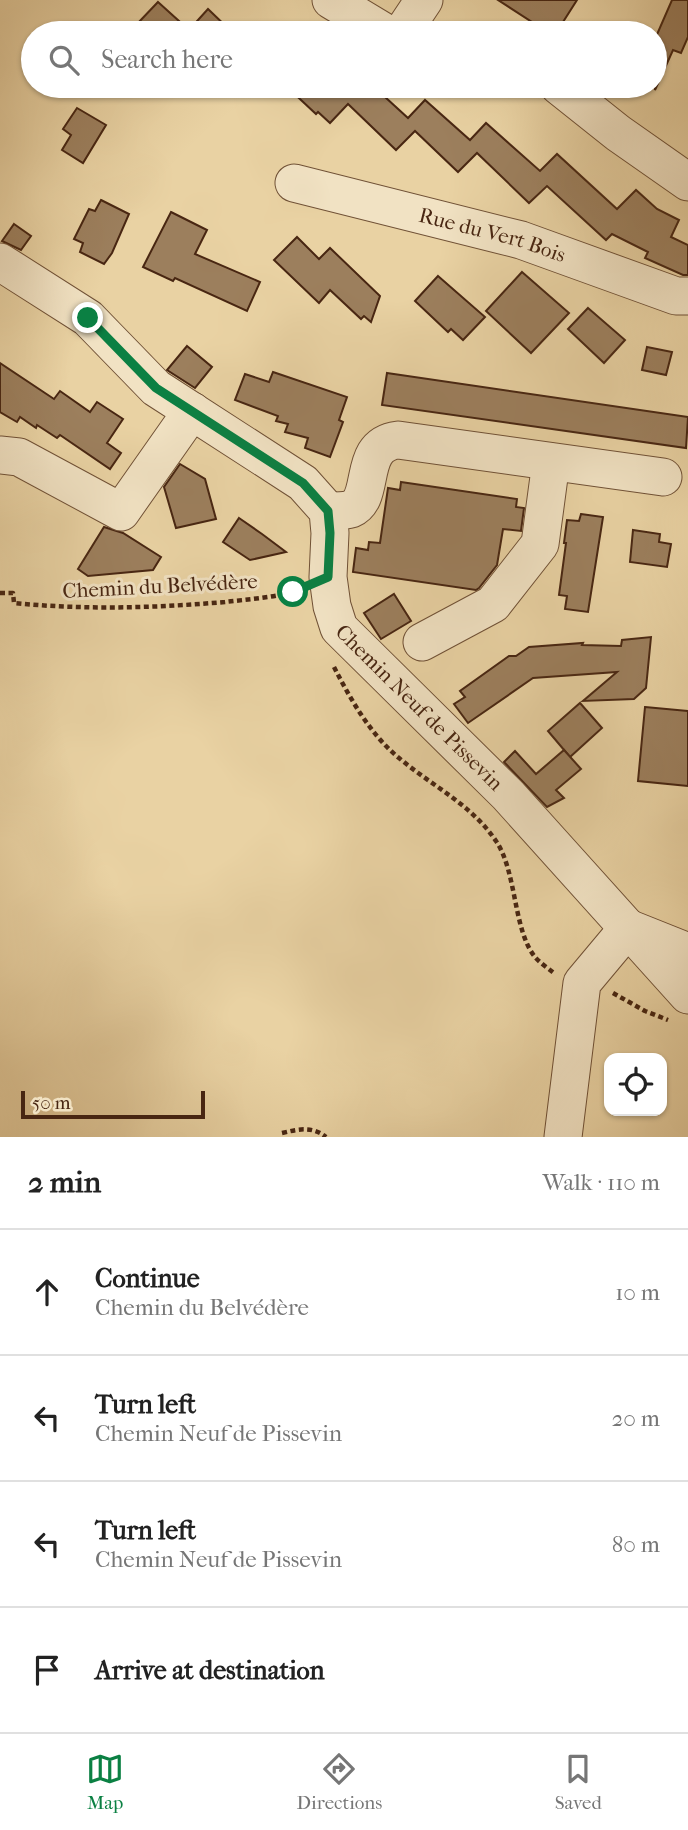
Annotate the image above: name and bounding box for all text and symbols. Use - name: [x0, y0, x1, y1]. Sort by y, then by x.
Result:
- search box: [21, 21, 667, 98]
- icon: search: [45, 41, 83, 79]
- text: Search here: [101, 44, 233, 75]
- street label: Rue du Vert Bois: [416, 203, 569, 267]
- route end: [72, 302, 103, 333]
- street label: Chemin du Belvédère: [62, 569, 258, 603]
- route start: [277, 576, 308, 607]
- street label: Chemin Neuf de Pissevin: [331, 620, 508, 795]
- map controls: [604, 1053, 667, 1116]
- button: locate: [604, 1053, 667, 1116]
- scale bar: [21, 1088, 205, 1120]
- text: 50 m: [32, 1092, 71, 1114]
- text: 2 min: [28, 1165, 101, 1200]
- text: Walk · 110 m: [543, 1169, 660, 1196]
- text: Continue: [95, 1263, 200, 1294]
- icon: ahead: [28, 1273, 66, 1311]
- text: 10 m: [615, 1279, 660, 1306]
- text: Chemin du Belvédère: [95, 1294, 309, 1321]
- text: Turn left: [95, 1389, 196, 1420]
- icon: left: [28, 1399, 66, 1437]
- text: 20 m: [611, 1405, 660, 1432]
- text: Chemin Neuf de Pissevin: [95, 1420, 342, 1447]
- text: Turn left: [95, 1515, 196, 1546]
- icon: left: [28, 1525, 66, 1563]
- text: 80 m: [612, 1531, 660, 1558]
- text: Chemin Neuf de Pissevin: [95, 1546, 342, 1573]
- icon: arrive: [28, 1651, 66, 1689]
- text: Arrive at destination: [95, 1655, 325, 1686]
- tab: Map: [86, 1750, 124, 1814]
- tab: Directions: [297, 1750, 382, 1814]
- tab: Saved: [555, 1750, 602, 1814]

